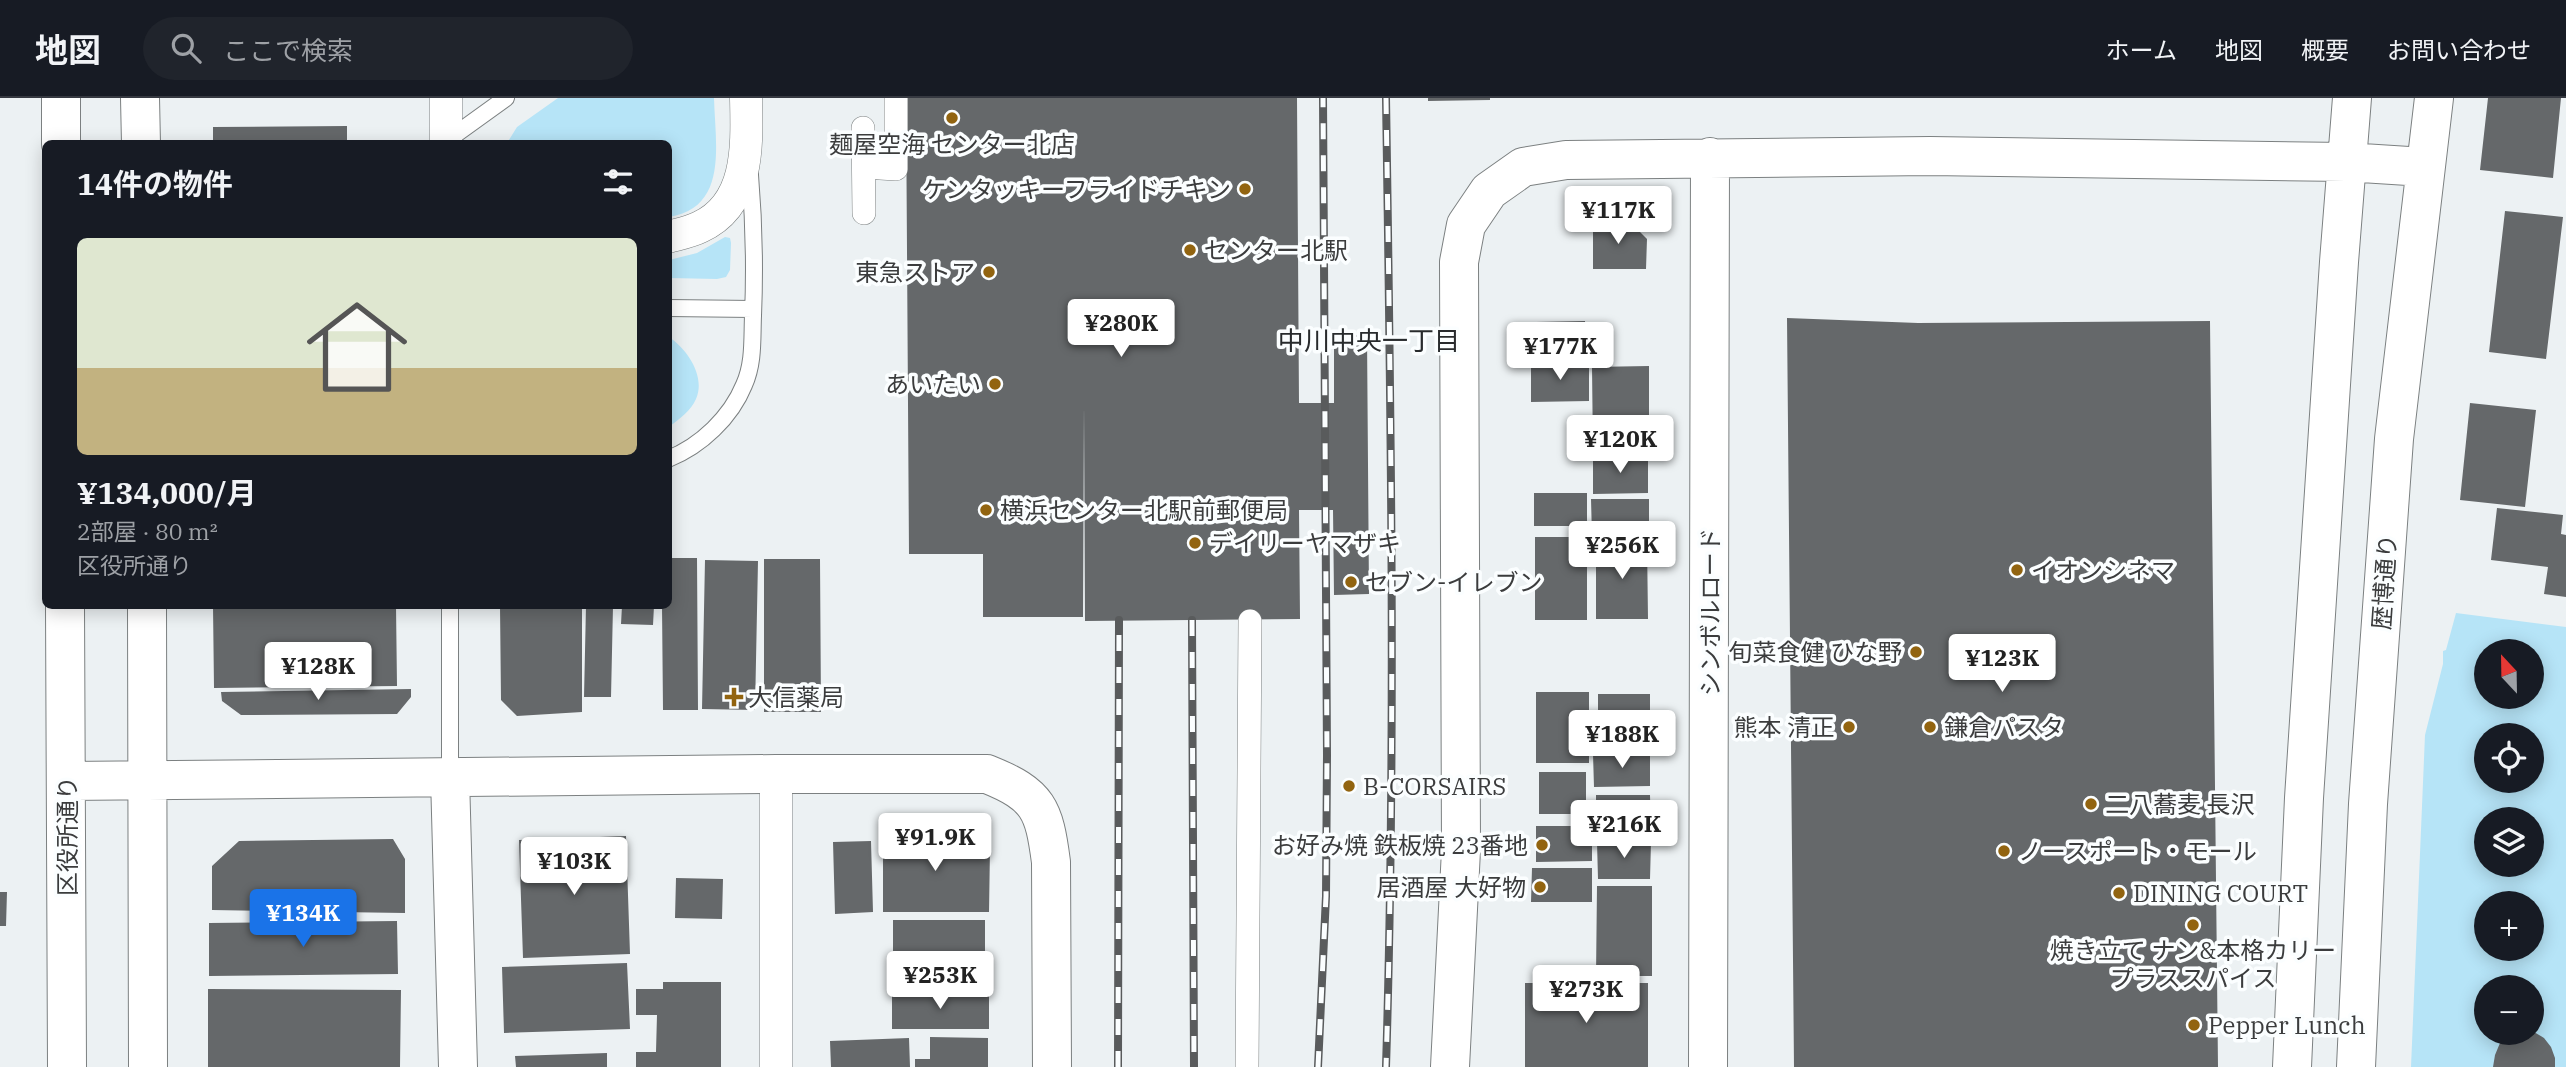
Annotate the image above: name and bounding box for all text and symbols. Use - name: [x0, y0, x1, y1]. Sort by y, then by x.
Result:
- search box: [143, 17, 633, 80]
- text: 地図: [35, 28, 101, 71]
- icon: search: [167, 29, 205, 67]
- text: ここで検索: [223, 33, 353, 67]
- text: ホーム: [2106, 34, 2177, 66]
- text: 地図: [2215, 34, 2263, 66]
- text: 概要: [2301, 34, 2349, 66]
- text: お問い合わせ: [2387, 34, 2531, 66]
- marker: 麺屋空海 センター北店: [944, 110, 960, 126]
- place label: 麺屋空海 センター北店: [829, 128, 1075, 160]
- icon: filters: [599, 163, 637, 201]
- text: 14件の物件: [77, 164, 233, 203]
- place label: ケンタッキーフライドチキン: [922, 173, 1231, 205]
- marker: ケンタッキーフライドチキン: [1237, 181, 1253, 197]
- pin: ¥117K: [1569, 186, 1667, 246]
- text: ¥117K: [1581, 194, 1655, 224]
- place label: センター北駅: [1204, 234, 1348, 266]
- marker: センター北駅: [1182, 242, 1198, 258]
- place label: 東急ストア: [855, 256, 975, 288]
- marker: 東急ストア: [981, 264, 997, 280]
- icon: home: [294, 284, 420, 410]
- pin: ¥280K: [1072, 300, 1170, 359]
- text: ¥280K: [1084, 307, 1158, 337]
- pin: ¥177K: [1511, 322, 1609, 382]
- district label: 中川中央一丁目: [1278, 323, 1460, 357]
- text: ¥177K: [1523, 330, 1597, 360]
- place label: あいたい: [885, 368, 981, 400]
- marker: あいたい: [987, 376, 1003, 392]
- pin: ¥120K: [1571, 416, 1669, 475]
- text: ¥120K: [1583, 423, 1657, 453]
- text: ¥134,000/月: [77, 473, 257, 512]
- place label: 横浜センター北駅前郵便局: [1000, 494, 1288, 526]
- marker: 横浜センター北駅前郵便局: [978, 502, 994, 518]
- text: 2部屋 · 80 m²: [77, 516, 218, 546]
- pin: ¥256K: [1573, 522, 1671, 581]
- place label: デイリーヤマザキ: [1209, 527, 1401, 559]
- street label: シンボルロード: [1694, 528, 1726, 696]
- text: ¥256K: [1585, 529, 1659, 559]
- street label: 歴博通り: [2365, 533, 2403, 631]
- marker: デイリーヤマザキ: [1187, 535, 1203, 551]
- text: 区役所通り: [77, 550, 192, 580]
- place label: イオンシネマ: [2031, 554, 2175, 586]
- marker: イオンシネマ: [2009, 562, 2025, 578]
- place label: セブン-イレブン: [1365, 566, 1542, 598]
- marker: セブン-イレブン: [1343, 574, 1359, 590]
- pin: ¥123K: [1953, 634, 2051, 694]
- place label: 旬菜食健 ひな野: [1728, 636, 1902, 668]
- north arrow: [2474, 639, 2544, 709]
- map controls: [2474, 639, 2544, 1045]
- pin: ¥128K: [269, 642, 367, 702]
- text: ¥123K: [1965, 642, 2039, 672]
- marker: 旬菜食健 ひな野: [1908, 644, 1924, 660]
- text: ¥128K: [281, 650, 355, 680]
- place label: 大信薬局: [748, 681, 844, 713]
- marker: 大信薬局: [726, 689, 742, 705]
- pin: ¥188K: [1573, 710, 1671, 770]
- place label: 熊本 清正: [1733, 711, 1835, 743]
- place label: 鎌倉パスタ: [1944, 711, 2064, 743]
- text: ¥188K: [1585, 718, 1659, 748]
- marker: 熊本 清正: [1841, 719, 1857, 735]
- marker: 鎌倉パスタ: [1922, 719, 1938, 735]
- button: locate: [2474, 723, 2544, 793]
- place label: B-CORSAIRS: [1363, 770, 1506, 802]
- street label: 区役所通り: [51, 776, 83, 896]
- marker: B-CORSAIRS: [1341, 778, 1357, 794]
- place label: 二八蕎麦 長沢: [2105, 788, 2255, 820]
- marker: 二八蕎麦 長沢: [2083, 796, 2099, 812]
- pin: ¥216K: [1575, 800, 1673, 860]
- button: layers: [2474, 807, 2544, 877]
- text: ¥216K: [1587, 808, 1661, 838]
- pin: ¥91.9K: [878, 814, 992, 873]
- text: ¥91.9K: [894, 821, 976, 851]
- place label: お好み焼 鉄板焼 23番地: [1272, 829, 1528, 861]
- place label: ノースポート・モール: [2018, 835, 2257, 867]
- marker: お好み焼 鉄板焼 23番地: [1534, 837, 1550, 853]
- pin: ¥103K: [525, 838, 623, 897]
- marker: ノースポート・モール: [1996, 843, 2012, 859]
- text: ¥103K: [537, 845, 611, 875]
- place label: 居酒屋 大好物: [1376, 871, 1526, 903]
- place label: DINING COURT: [2133, 877, 2308, 909]
- marker: 居酒屋 大好物: [1532, 879, 1548, 895]
- marker: DINING COURT: [2111, 885, 2127, 901]
- pin: ¥134K: [254, 890, 352, 949]
- button: +: [2474, 891, 2544, 961]
- text: ¥134K: [266, 897, 340, 927]
- marker: 焼き立て ナン&本格カリー プラススパイス: [2185, 917, 2201, 933]
- place label: 焼き立て ナン&本格カリー プラススパイス: [2050, 934, 2336, 994]
- pin: ¥253K: [891, 951, 989, 1011]
- text: ¥253K: [903, 959, 977, 989]
- pin: ¥273K: [1537, 965, 1635, 1025]
- text: ¥273K: [1549, 973, 1623, 1003]
- button: −: [2474, 975, 2544, 1045]
- place label: Pepper Lunch: [2208, 1009, 2366, 1041]
- marker: Pepper Lunch: [2186, 1017, 2202, 1033]

